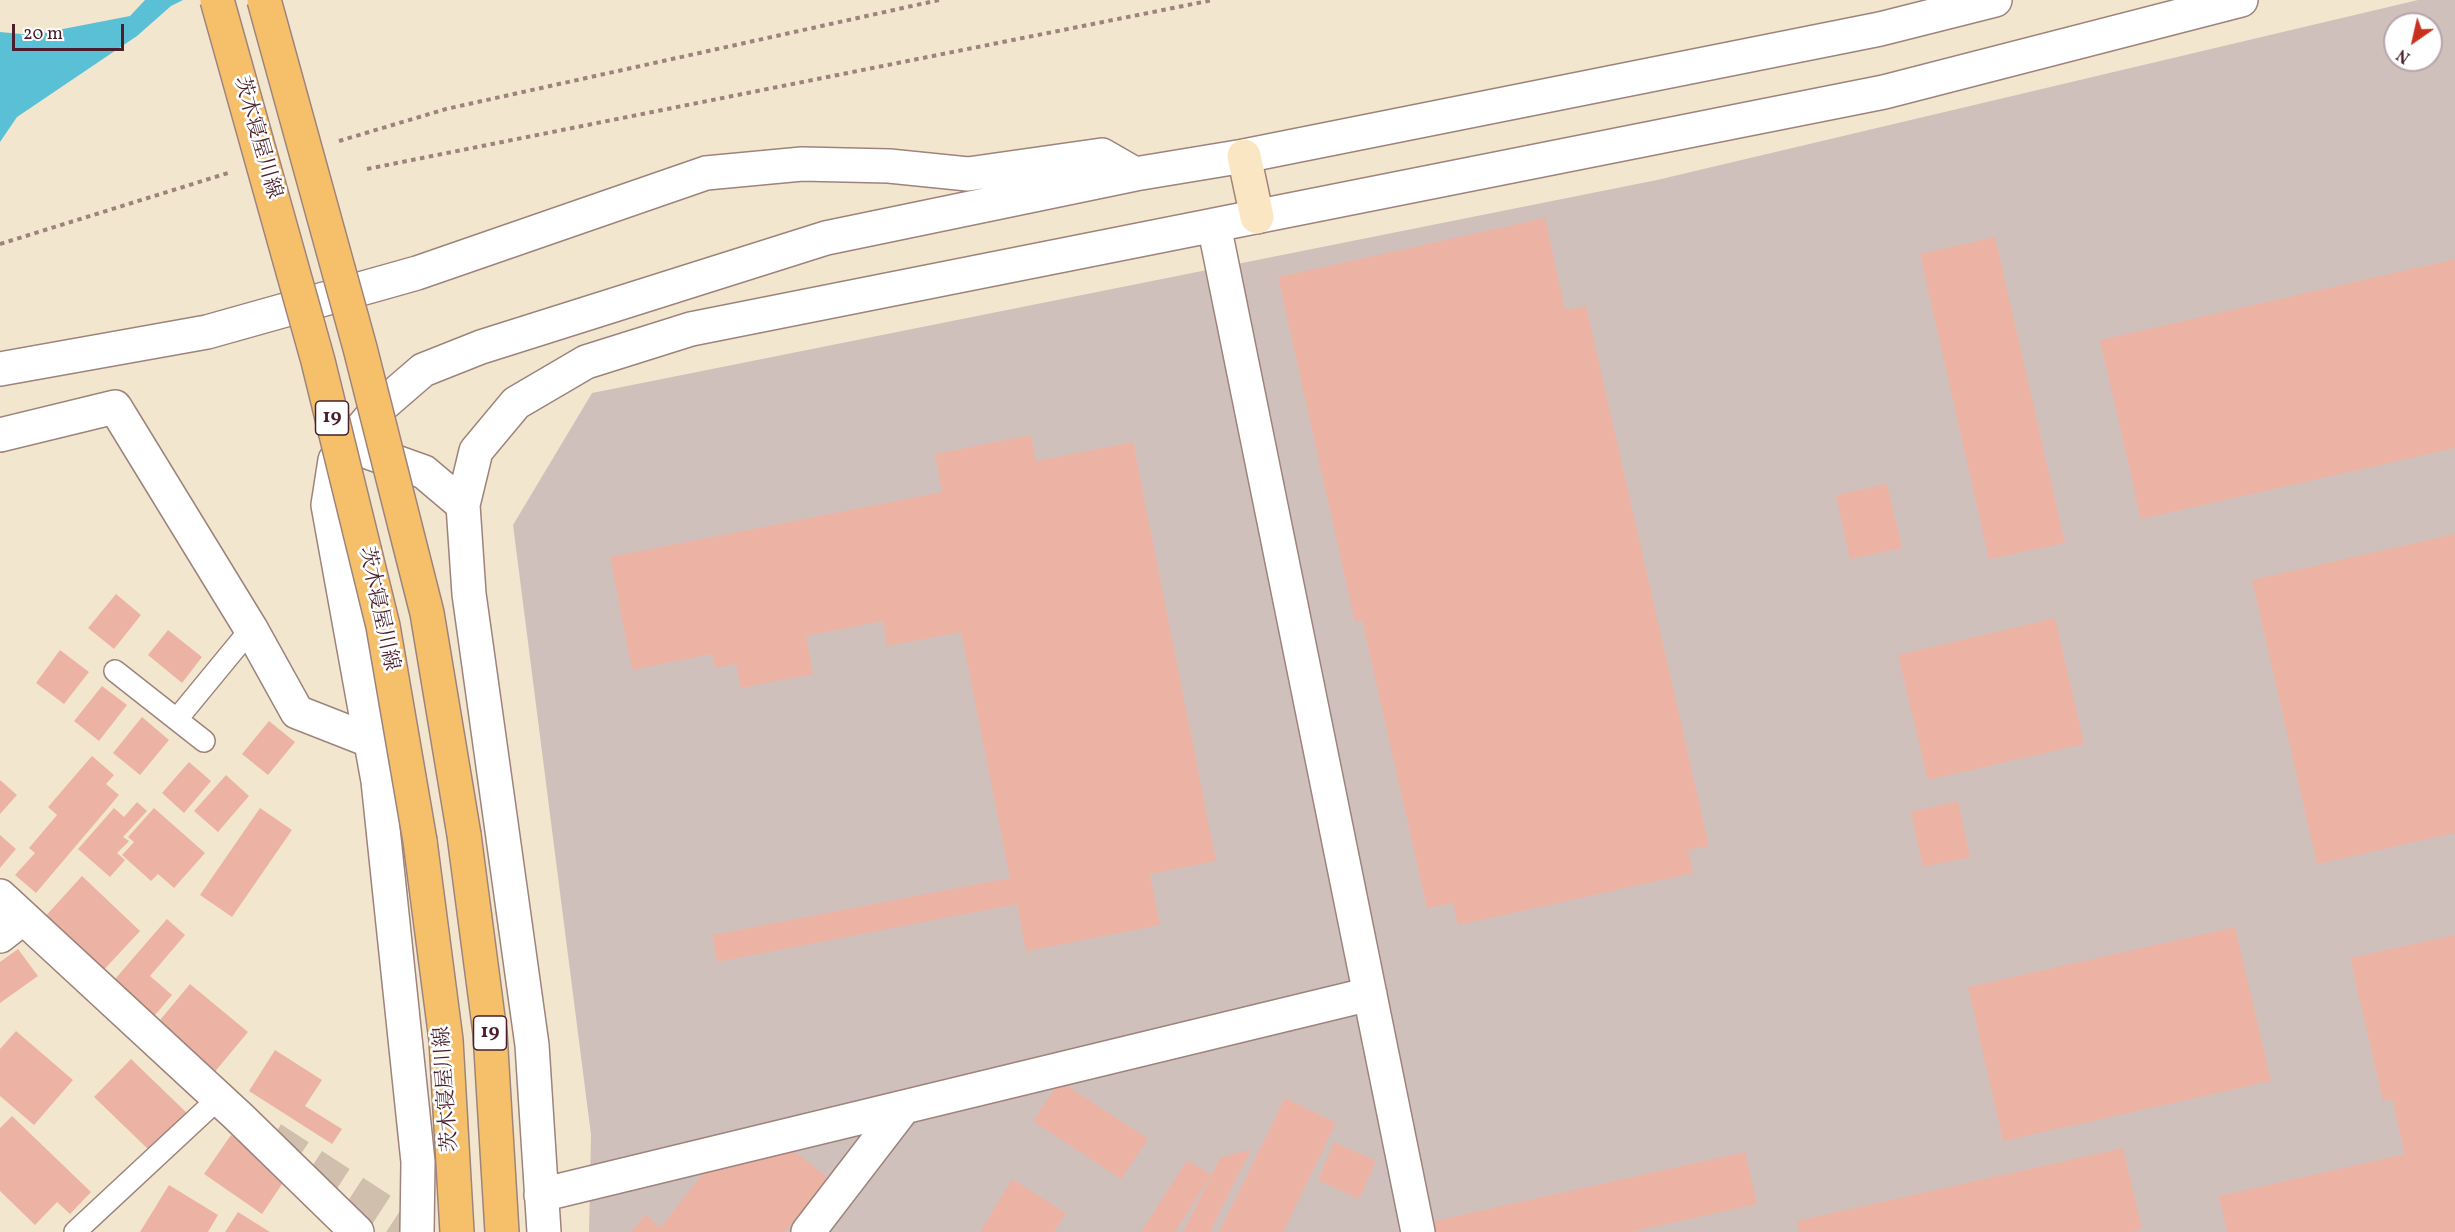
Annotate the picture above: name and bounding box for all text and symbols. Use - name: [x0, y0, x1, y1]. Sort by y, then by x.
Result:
- scale bar: [15, 12, 128, 50]
- north arrow: [2383, 12, 2443, 72]
- text: 20 m: [23, 22, 63, 47]
- text: N: [2393, 43, 2415, 68]
- street label: 茨木寝屋川線: [227, 74, 285, 202]
- road number: 19: [316, 401, 348, 435]
- street label: 茨木寝屋川線: [352, 545, 402, 673]
- road number: 19: [474, 1016, 506, 1050]
- street label: 茨木寝屋川線: [431, 1025, 465, 1153]

